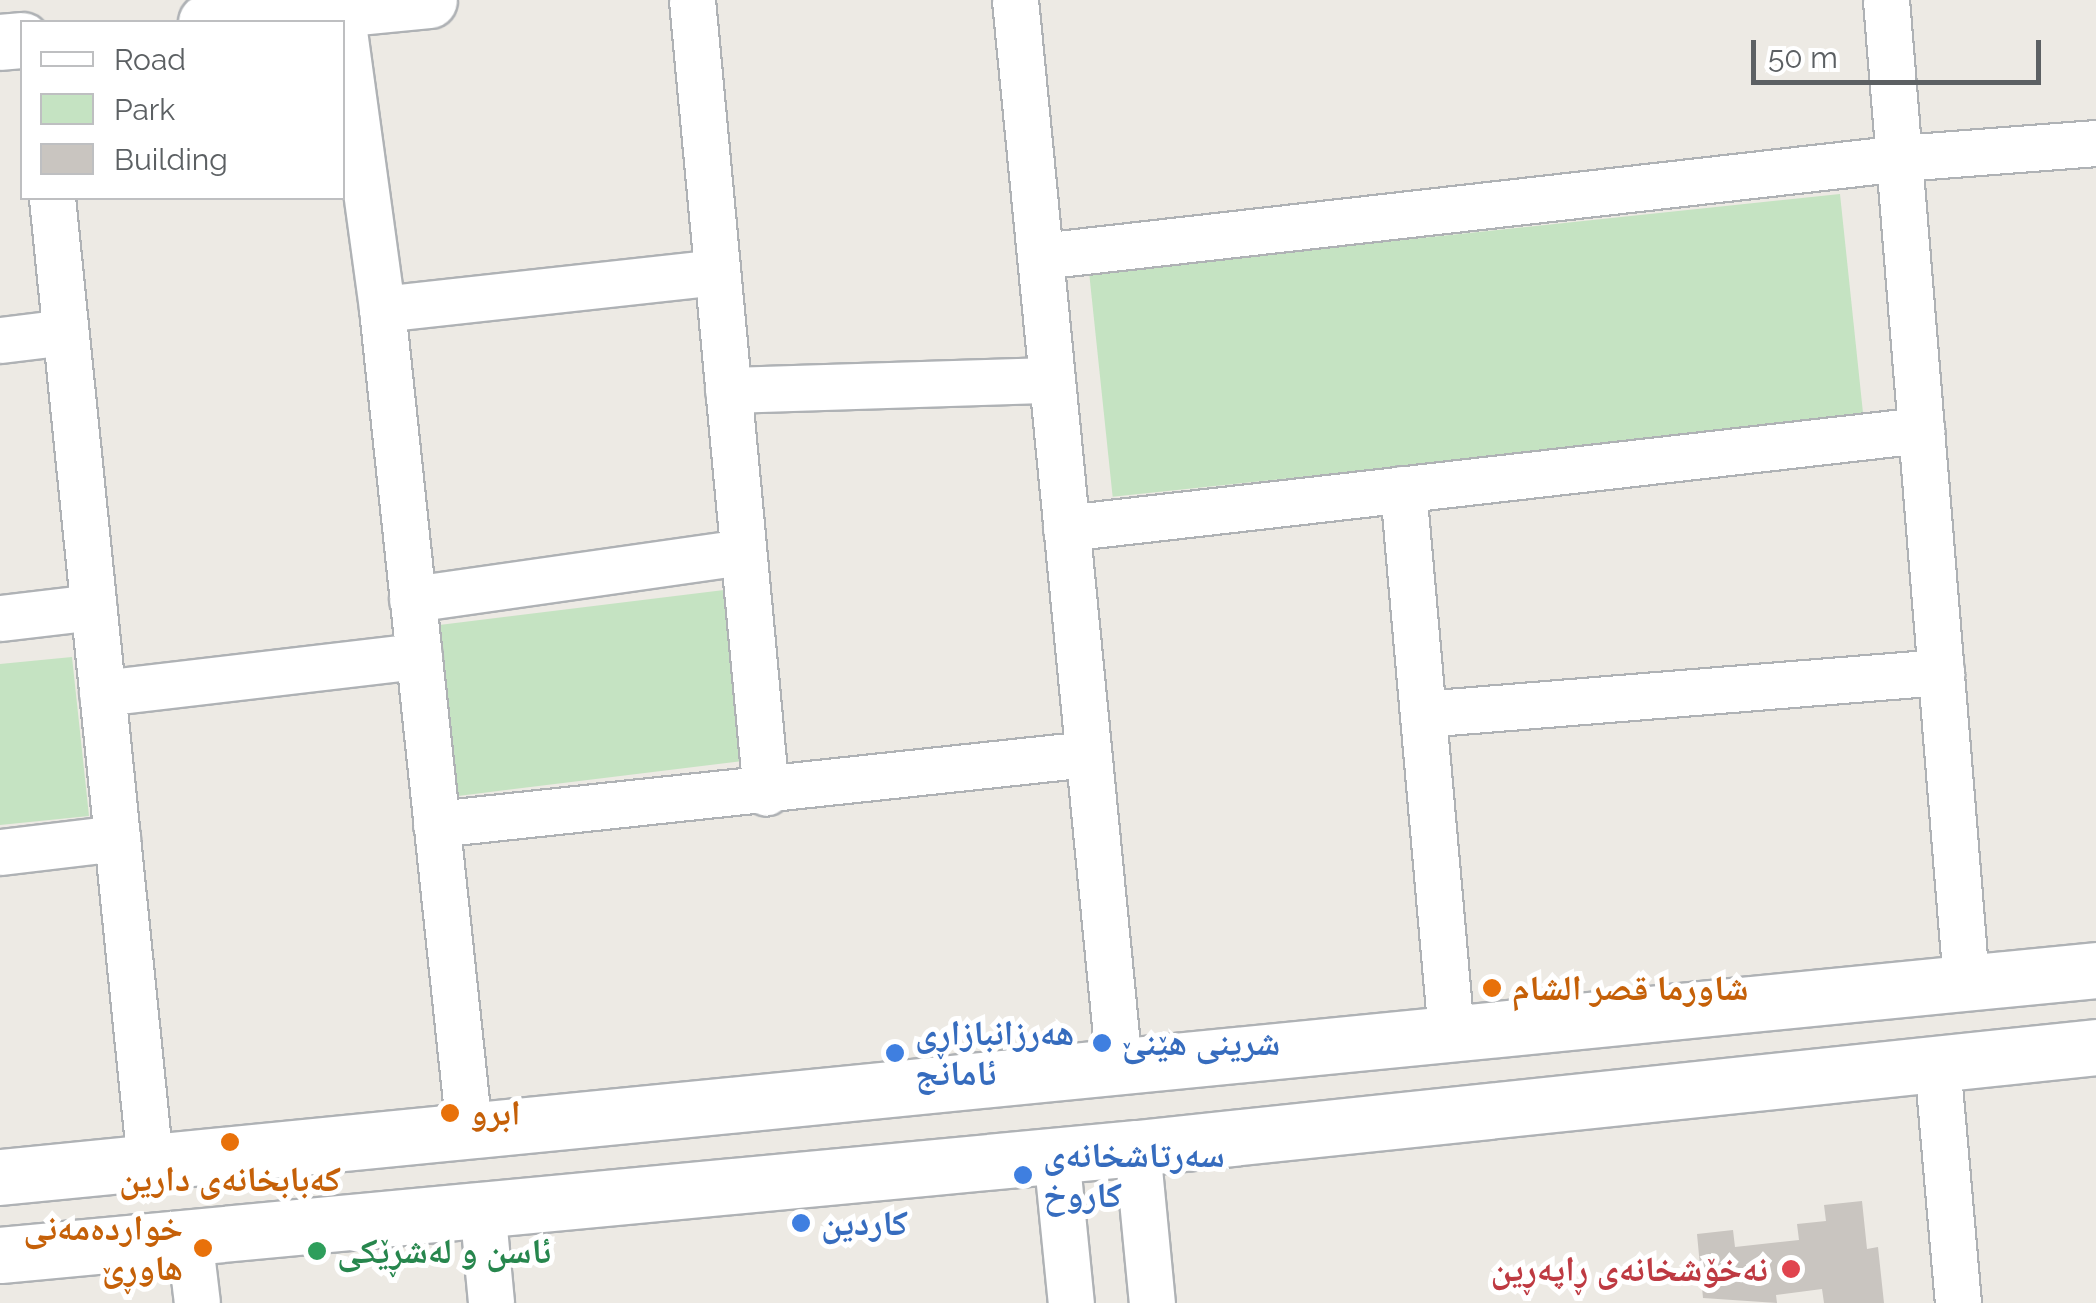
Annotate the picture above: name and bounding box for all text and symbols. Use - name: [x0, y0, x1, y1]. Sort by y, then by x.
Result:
- legend: [20, 20, 345, 200]
- scale bar: [1756, 20, 2046, 82]
- text: 50 m: [1768, 40, 1838, 75]
- text: Road: [114, 42, 186, 77]
- text: Park: [114, 92, 175, 127]
- text: Building: [114, 142, 228, 177]
- place label: شاورما قصر الشام: [1512, 967, 1749, 1009]
- marker: شاورما قصر الشام: [1481, 977, 1503, 999]
- place label: هەرزانبازاڕی ئامانج: [915, 1012, 1074, 1094]
- place label: شرینی هێنێ: [1122, 1022, 1280, 1064]
- marker: شرینی هێنێ: [1091, 1032, 1113, 1054]
- marker: هەرزانبازاڕی ئامانج: [884, 1042, 906, 1064]
- place label: ابرو: [470, 1092, 521, 1134]
- marker: ابرو: [439, 1102, 461, 1124]
- marker: کەبابخانەی دارین: [219, 1131, 241, 1153]
- place label: سەرتاشخانەی کاروخ: [1043, 1134, 1225, 1216]
- place label: کەبابخانەی دارین: [119, 1158, 341, 1200]
- marker: سەرتاشخانەی کاروخ: [1012, 1164, 1034, 1186]
- place label: كاردين: [821, 1202, 908, 1244]
- place label: خواردەمەنی هاوڕێ: [23, 1207, 183, 1289]
- marker: كاردين: [790, 1212, 812, 1234]
- place label: ئاسن و لەشڕێکی: [337, 1230, 551, 1272]
- marker: خواردەمەنی هاوڕێ: [192, 1237, 214, 1259]
- marker: ئاسن و لەشڕێکی: [306, 1240, 328, 1262]
- place label: نەخۆشخانەی ڕاپەڕین: [1490, 1248, 1768, 1290]
- marker: نەخۆشخانەی ڕاپەڕین: [1778, 1256, 1804, 1282]

